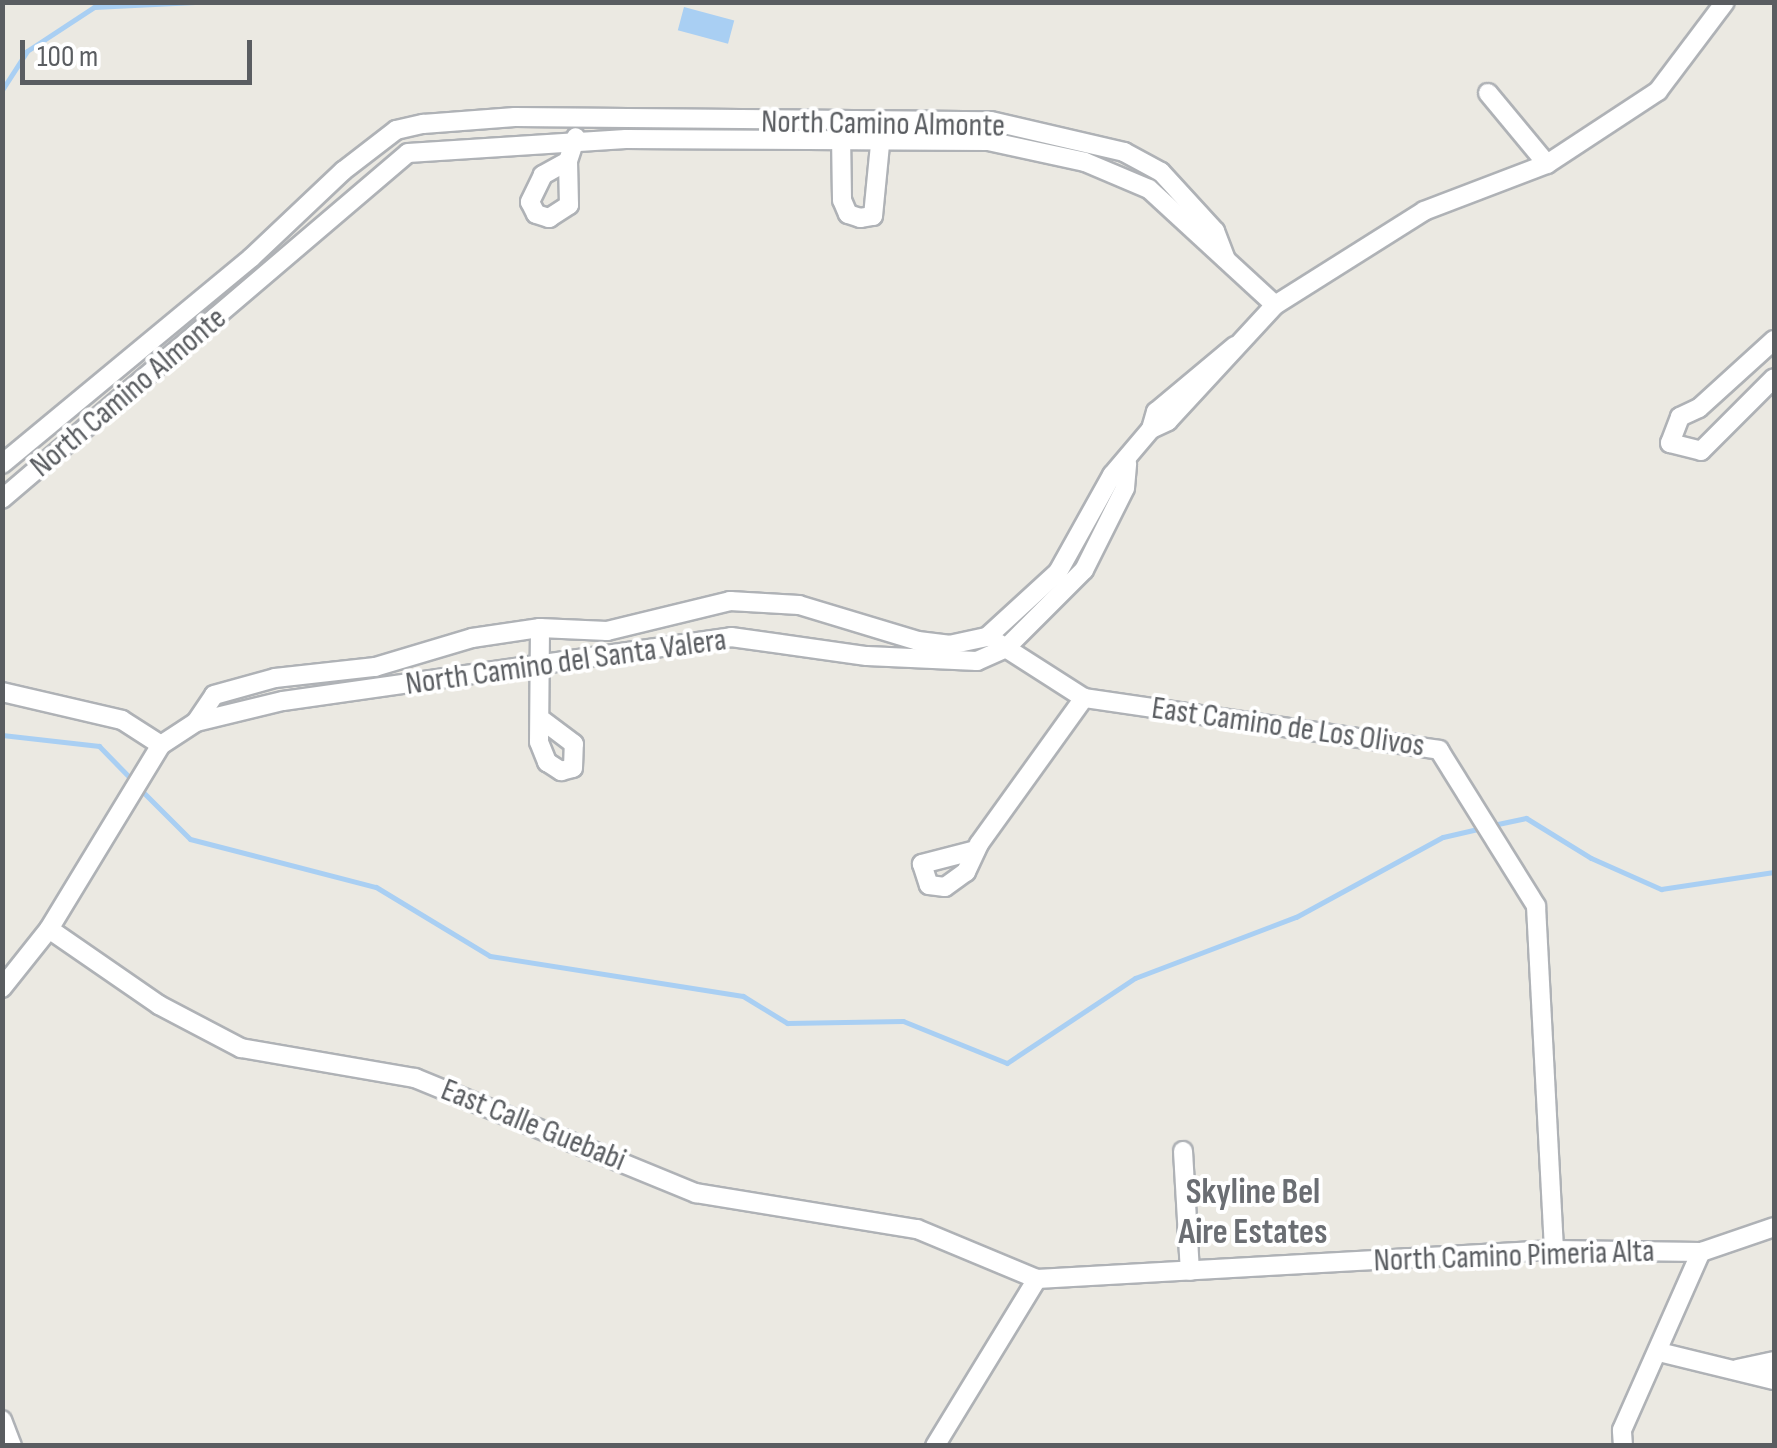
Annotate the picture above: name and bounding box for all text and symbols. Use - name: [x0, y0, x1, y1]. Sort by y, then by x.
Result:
- scale bar: [25, 20, 258, 82]
- text: 100 m: [37, 39, 98, 75]
- street label: North Camino Almonte: [761, 104, 1005, 146]
- street label: North Camino Almonte: [23, 300, 235, 486]
- street label: North Camino del Santa Valera: [403, 621, 729, 705]
- street label: East Camino de Los Olivos: [1149, 690, 1427, 766]
- street label: East Calle Guebabi: [435, 1072, 631, 1180]
- district label: Skyline Bel Aire Estates: [1179, 1172, 1327, 1254]
- street label: North Camino Pimeria Alta: [1373, 1233, 1655, 1281]

